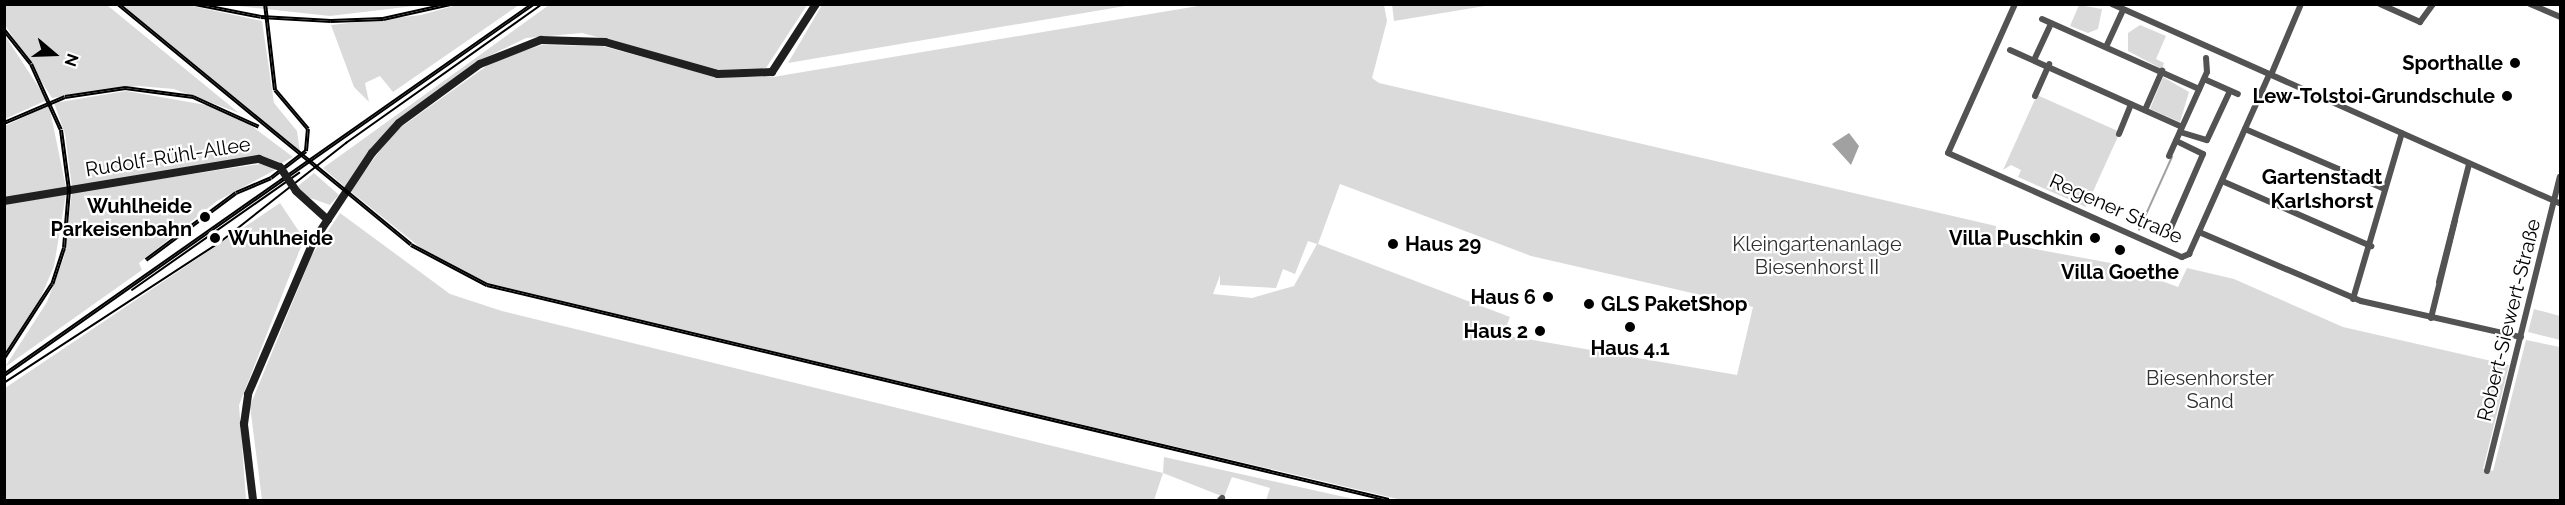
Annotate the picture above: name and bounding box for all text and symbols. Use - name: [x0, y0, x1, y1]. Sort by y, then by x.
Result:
- north arrow: [24, 24, 84, 84]
- text: N: [61, 51, 82, 69]
- place label: Sporthalle: [2402, 51, 2503, 75]
- marker: Sporthalle: [2508, 56, 2522, 70]
- place label: Lew-Tolstoi-Grundschule: [2253, 84, 2495, 108]
- marker: Lew-Tolstoi-Grundschule: [2500, 89, 2514, 103]
- street label: Rudolf-Rühl-Allee: [84, 132, 252, 182]
- district label: Gartenstadt Karlshorst: [2262, 164, 2382, 214]
- street label: Regener Straße: [2046, 169, 2186, 249]
- place label: Wuhlheide Parkeisenbahn: [50, 194, 192, 241]
- marker: Wuhlheide Parkeisenbahn: [196, 208, 214, 226]
- street label: Robert-Siewert-Straße: [2472, 216, 2546, 424]
- place label: Wuhlheide: [228, 226, 333, 250]
- place label: Villa Puschkin: [1949, 226, 2083, 250]
- marker: Wuhlheide: [206, 229, 224, 247]
- marker: Villa Puschkin: [2088, 231, 2102, 245]
- place label: Haus 29: [1405, 232, 1481, 256]
- park label: Kleingartenanlage Biesenhorst II: [1732, 232, 1902, 279]
- marker: Haus 29: [1386, 237, 1400, 251]
- marker: Villa Goethe: [2113, 243, 2127, 257]
- place label: Villa Goethe: [2061, 260, 2179, 284]
- place label: Haus 6: [1471, 285, 1536, 309]
- marker: Haus 6: [1541, 290, 1555, 304]
- place label: GLS PaketShop: [1601, 292, 1747, 316]
- marker: GLS PaketShop: [1582, 297, 1596, 311]
- place label: Haus 2: [1463, 319, 1528, 343]
- marker: Haus 4.1: [1623, 320, 1637, 334]
- marker: Haus 2: [1533, 324, 1547, 338]
- place label: Haus 4.1: [1590, 336, 1670, 360]
- park label: Biesenhorster Sand: [2146, 367, 2274, 414]

